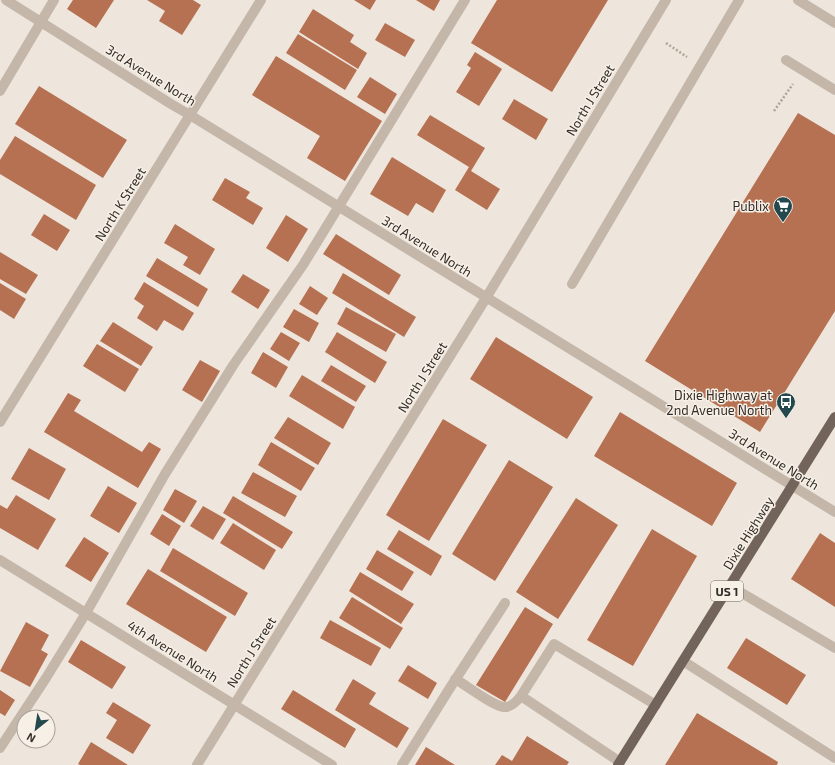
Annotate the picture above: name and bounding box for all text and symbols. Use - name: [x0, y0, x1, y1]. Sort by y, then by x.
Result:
- street label: 3rd Avenue North: [103, 41, 199, 109]
- street label: North J Street: [562, 61, 618, 139]
- street label: North K Street: [91, 164, 149, 244]
- supermarket icon: Publix: [772, 195, 794, 223]
- place label: Publix: [733, 198, 769, 214]
- street label: 3rd Avenue North: [379, 212, 475, 280]
- street label: North J Street: [394, 339, 450, 415]
- place label: Dixie Highway at 2nd Avenue North: [666, 387, 772, 418]
- bus stop icon: Dixie Highway at 2nd Avenue North: [775, 391, 797, 419]
- street label: 3rd Avenue North: [726, 425, 822, 493]
- street label: Dixie Highway: [719, 493, 777, 573]
- road number: US 1: [711, 581, 743, 601]
- street label: North J Street: [223, 614, 279, 690]
- street label: 4th Avenue North: [125, 617, 221, 685]
- north arrow: [16, 709, 56, 749]
- text: N: [24, 730, 37, 746]

